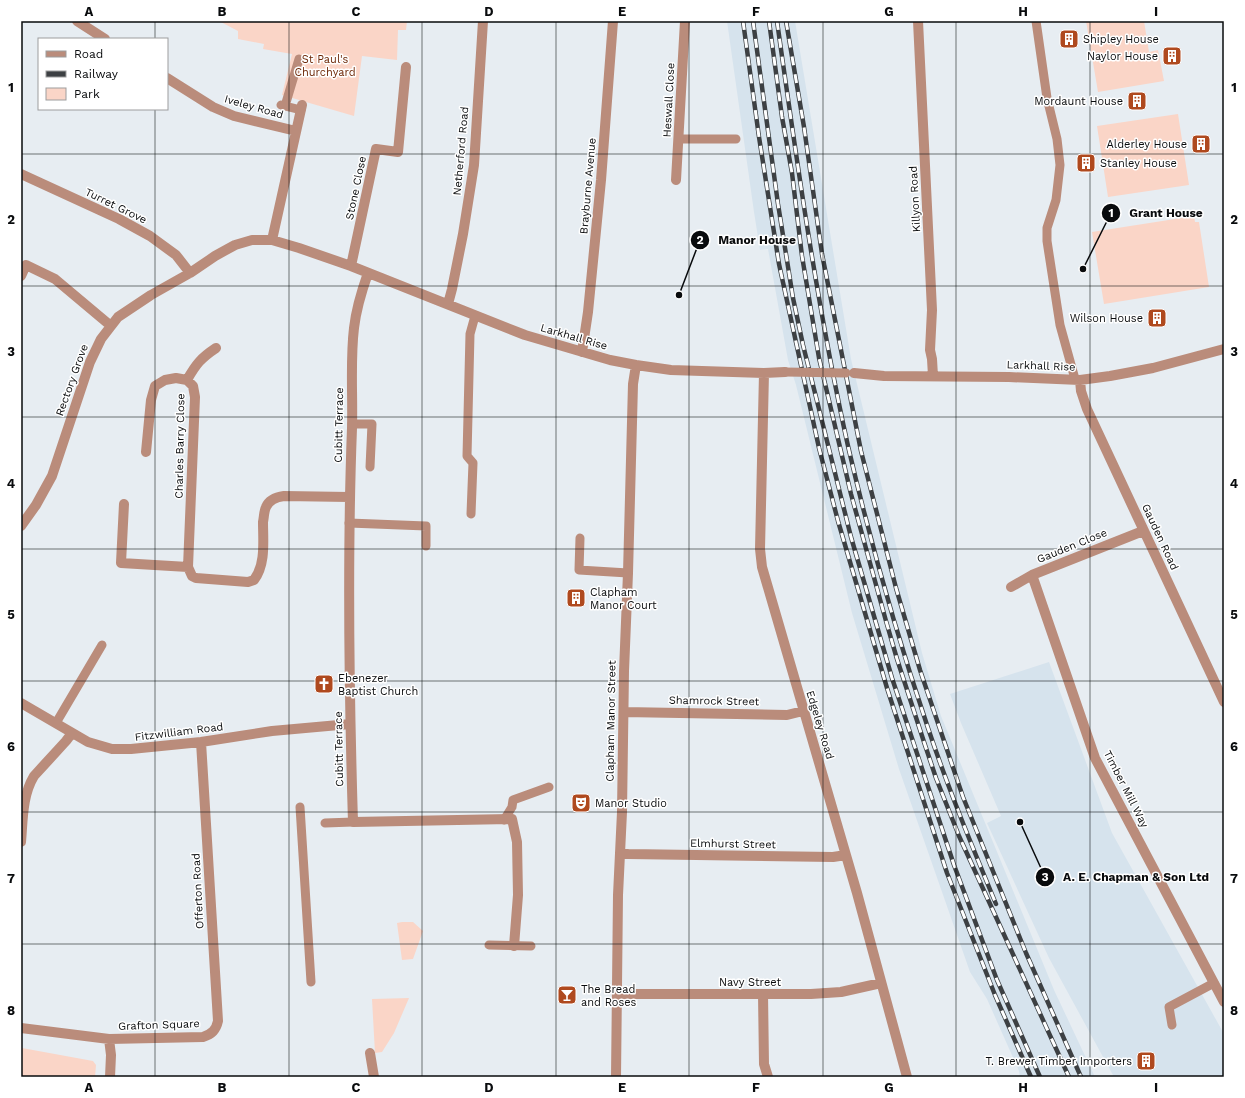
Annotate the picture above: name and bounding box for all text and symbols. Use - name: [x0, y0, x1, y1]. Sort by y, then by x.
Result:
- text: A: [85, 4, 94, 19]
- text: B: [218, 4, 227, 19]
- text: C: [352, 4, 361, 19]
- text: D: [484, 4, 494, 19]
- text: E: [618, 4, 626, 19]
- text: F: [752, 4, 760, 19]
- text: G: [884, 4, 894, 19]
- text: H: [1018, 4, 1028, 19]
- text: I: [1154, 4, 1158, 19]
- building icon: Shipley House: [1058, 28, 1080, 50]
- place label: Shipley House: [1083, 33, 1159, 46]
- legend: [38, 38, 168, 110]
- building icon: Naylor House: [1161, 45, 1183, 67]
- text: Road: [74, 47, 103, 61]
- place label: Naylor House: [1087, 50, 1158, 63]
- park label: St Paul's Churchyard: [294, 53, 356, 79]
- street label: Heswall Close: [661, 62, 677, 138]
- text: Railway: [74, 67, 119, 81]
- text: 1: [8, 80, 14, 95]
- text: 1: [1231, 80, 1237, 95]
- text: Park: [74, 87, 100, 101]
- building icon: Mordaunt House: [1126, 90, 1148, 112]
- street label: Iveley Road: [223, 92, 285, 122]
- place label: Mordaunt House: [1034, 95, 1123, 108]
- street label: Netherford Road: [451, 106, 471, 196]
- building icon: Alderley House: [1190, 133, 1212, 155]
- street label: Brayburne Avenue: [577, 137, 599, 235]
- place label: Alderley House: [1107, 138, 1187, 151]
- building icon: Stanley House: [1075, 152, 1097, 174]
- street label: Stone Close: [343, 155, 369, 221]
- place label: Stanley House: [1100, 157, 1177, 170]
- street label: Killyon Road: [907, 166, 923, 232]
- street label: Turret Grove: [83, 185, 149, 227]
- callout: Grant House: [1101, 201, 1211, 225]
- text: 1: [1108, 206, 1114, 220]
- text: Grant House: [1129, 206, 1203, 220]
- text: 2: [7, 212, 15, 227]
- text: 2: [1230, 212, 1238, 227]
- callout: Manor House: [690, 228, 804, 252]
- text: 2: [696, 233, 704, 247]
- text: Manor House: [718, 233, 796, 247]
- building icon: Wilson House: [1146, 307, 1168, 329]
- place label: Wilson House: [1070, 312, 1143, 325]
- street label: Larkhall Rise: [539, 321, 609, 353]
- street label: Rectory Grove: [53, 342, 91, 418]
- text: 3: [7, 344, 15, 359]
- text: 3: [1230, 344, 1238, 359]
- street label: Larkhall Rise: [1006, 358, 1076, 374]
- street label: Cubitt Terrace: [332, 387, 346, 463]
- street label: Charles Barry Close: [173, 393, 187, 499]
- text: 4: [7, 476, 16, 491]
- text: 4: [1230, 476, 1239, 491]
- street label: Gauden Road: [1139, 502, 1181, 572]
- street label: Gauden Close: [1035, 526, 1109, 566]
- place label: Clapham Manor Court: [590, 586, 657, 612]
- building icon: Clapham Manor Court: [565, 587, 587, 609]
- text: 5: [7, 607, 15, 622]
- text: 5: [1230, 607, 1238, 622]
- street label: Clapham Manor Street: [603, 660, 619, 782]
- place label: Ebenezer Baptist Church: [338, 672, 418, 698]
- church icon: Ebenezer Baptist Church: [313, 673, 335, 695]
- street label: Edgeley Road: [803, 689, 837, 761]
- street label: Shamrock Street: [669, 694, 760, 708]
- street label: Cubitt Terrace: [332, 711, 346, 787]
- street label: Fitzwilliam Road: [134, 720, 224, 744]
- text: 6: [7, 739, 15, 754]
- text: 6: [1230, 739, 1238, 754]
- street label: Timber Mill Way: [1101, 748, 1151, 830]
- theatre icon: Manor Studio: [570, 792, 592, 814]
- place label: Manor Studio: [595, 797, 667, 810]
- street label: Elmhurst Street: [690, 837, 776, 851]
- street label: Offerton Road: [190, 853, 206, 929]
- callout: A. E. Chapman & Son Ltd: [1035, 865, 1217, 889]
- text: 3: [1041, 870, 1049, 884]
- text: A. E. Chapman & Son Ltd: [1063, 870, 1209, 884]
- text: 7: [7, 871, 15, 886]
- text: 7: [1230, 871, 1238, 886]
- street label: Navy Street: [719, 976, 781, 989]
- place label: The Bread and Roses: [581, 983, 637, 1009]
- bar icon: The Bread and Roses: [556, 984, 578, 1006]
- text: 8: [7, 1003, 15, 1018]
- text: 8: [1230, 1003, 1238, 1018]
- street label: Grafton Square: [118, 1017, 200, 1033]
- building icon: T. Brewer Timber Importers: [1135, 1050, 1157, 1072]
- place label: T. Brewer Timber Importers: [985, 1055, 1132, 1068]
- text: A: [85, 1080, 94, 1095]
- text: B: [218, 1080, 227, 1095]
- text: C: [352, 1080, 361, 1095]
- text: D: [484, 1080, 494, 1095]
- text: E: [618, 1080, 626, 1095]
- text: F: [752, 1080, 760, 1095]
- text: G: [884, 1080, 894, 1095]
- text: H: [1018, 1080, 1028, 1095]
- text: I: [1154, 1080, 1158, 1095]

